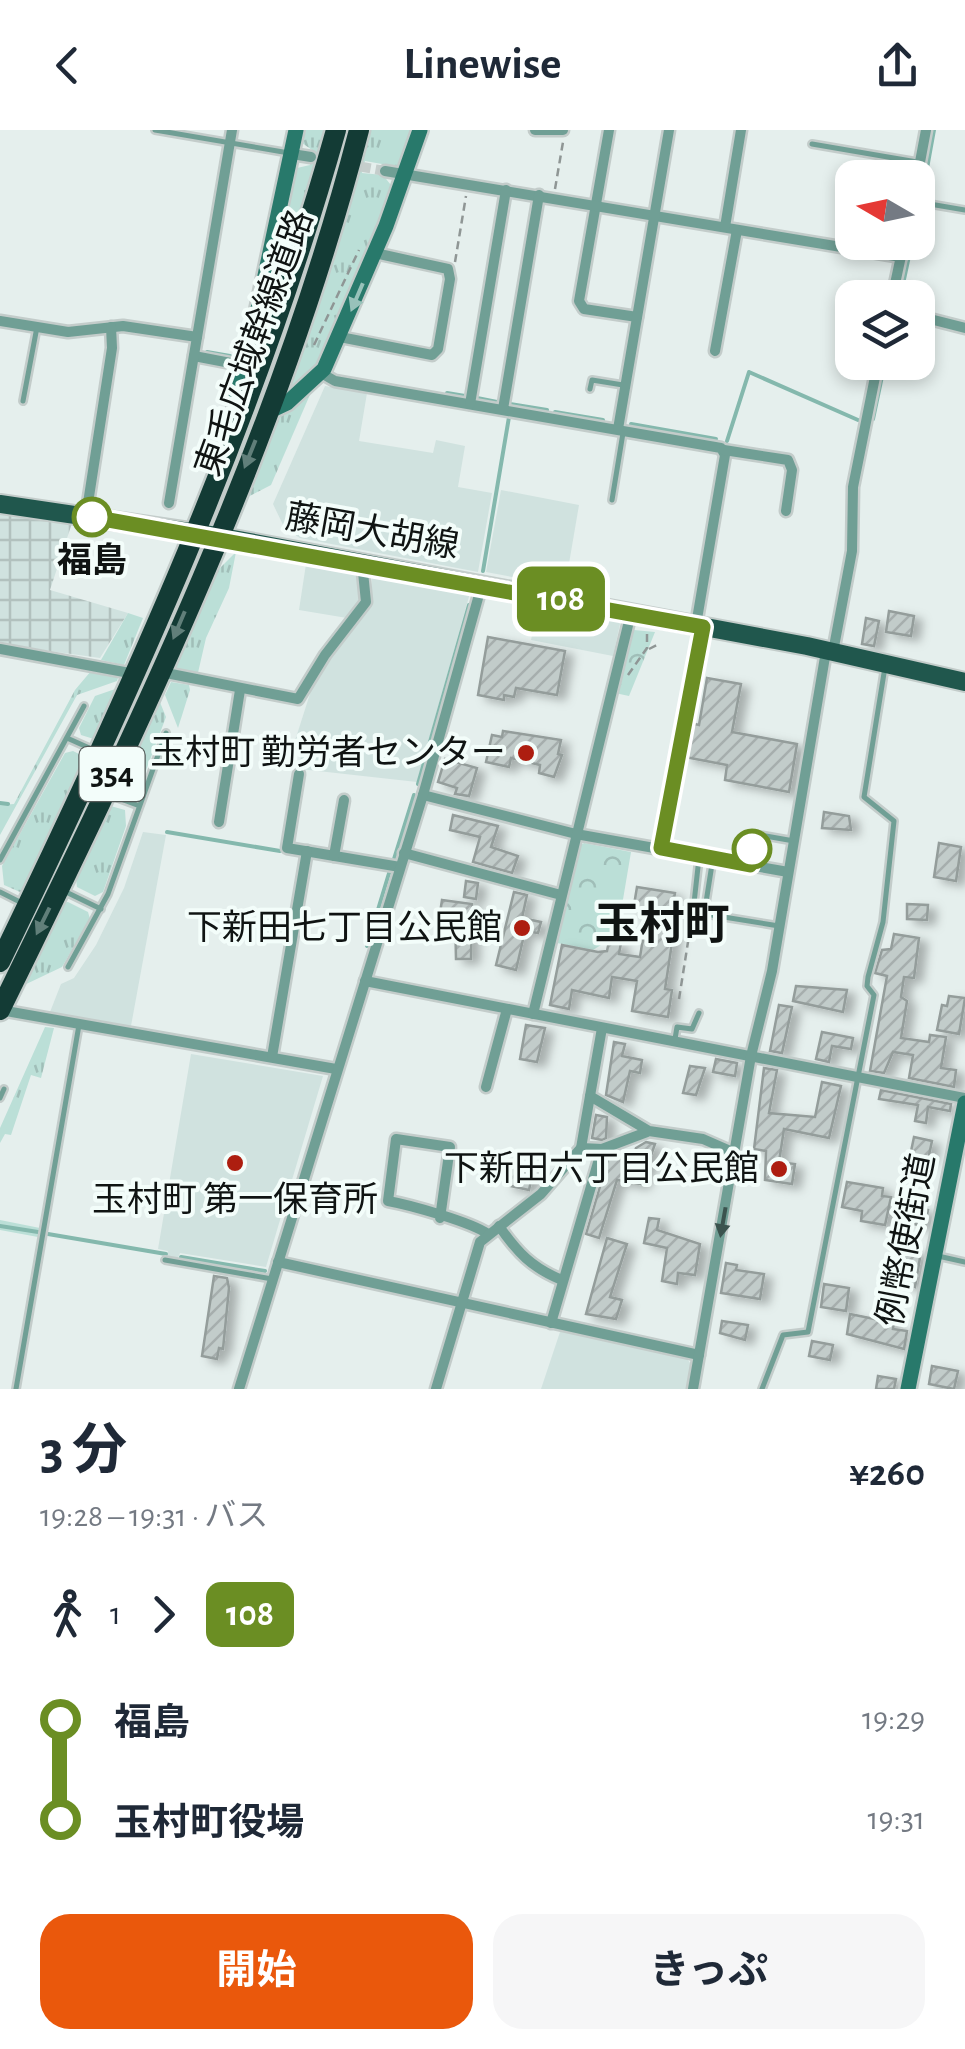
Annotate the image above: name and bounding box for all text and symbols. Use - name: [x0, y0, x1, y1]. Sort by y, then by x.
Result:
- icon: back: [40, 38, 95, 93]
- icon: share: [870, 38, 925, 93]
- text: Linewise: [404, 42, 561, 87]
- north arrow: [835, 160, 935, 260]
- map controls: [835, 160, 935, 380]
- street label: 東毛広域幹線道路: [189, 205, 319, 481]
- button: layers: [835, 280, 935, 380]
- one-way arrow: [348, 282, 364, 312]
- one-way arrow: [242, 440, 258, 470]
- marker: 福島: [73, 498, 111, 536]
- street label: 藤岡大胡線: [283, 498, 462, 564]
- place label: 福島: [57, 542, 127, 579]
- line badge: 108: [504, 566, 618, 632]
- text: 108: [537, 582, 585, 617]
- one-way arrow: [170, 611, 186, 641]
- place label: 玉村町 勤労者センター: [150, 734, 506, 771]
- marker: 玉村町 勤労者センター: [515, 742, 537, 764]
- road number: 354: [80, 747, 144, 801]
- unlabelled marker: [733, 830, 771, 868]
- district label: 玉村町: [594, 900, 730, 948]
- one-way arrow: [35, 906, 52, 935]
- place label: 下新田七丁目公民館: [187, 909, 502, 946]
- marker: 下新田七丁目公民館: [511, 917, 533, 939]
- place label: 下新田六丁目公民館: [444, 1150, 759, 1187]
- street label: 例幣使街道: [871, 1150, 941, 1329]
- marker: 玉村町 第一保育所: [224, 1152, 246, 1174]
- marker: 下新田六丁目公民館: [768, 1158, 790, 1180]
- place label: 玉村町 第一保育所: [92, 1181, 378, 1218]
- one-way arrow: [715, 1206, 730, 1238]
- text: 3 分: [40, 1424, 127, 1479]
- text: ¥260: [849, 1455, 925, 1493]
- text: 19:28 – 19:31 · バス: [40, 1500, 268, 1532]
- icon: walk: [40, 1587, 95, 1642]
- icon: forward: [136, 1587, 191, 1642]
- text: 108: [226, 1597, 274, 1632]
- text: 1: [110, 1598, 121, 1630]
- text: 19:29: [862, 1703, 925, 1735]
- text: 福島: [114, 1705, 190, 1743]
- text: 19:31: [867, 1803, 925, 1835]
- text: 玉村町役場: [114, 1805, 304, 1843]
- button: 開始: [40, 1914, 473, 2029]
- button: きっぷ: [493, 1914, 925, 2029]

